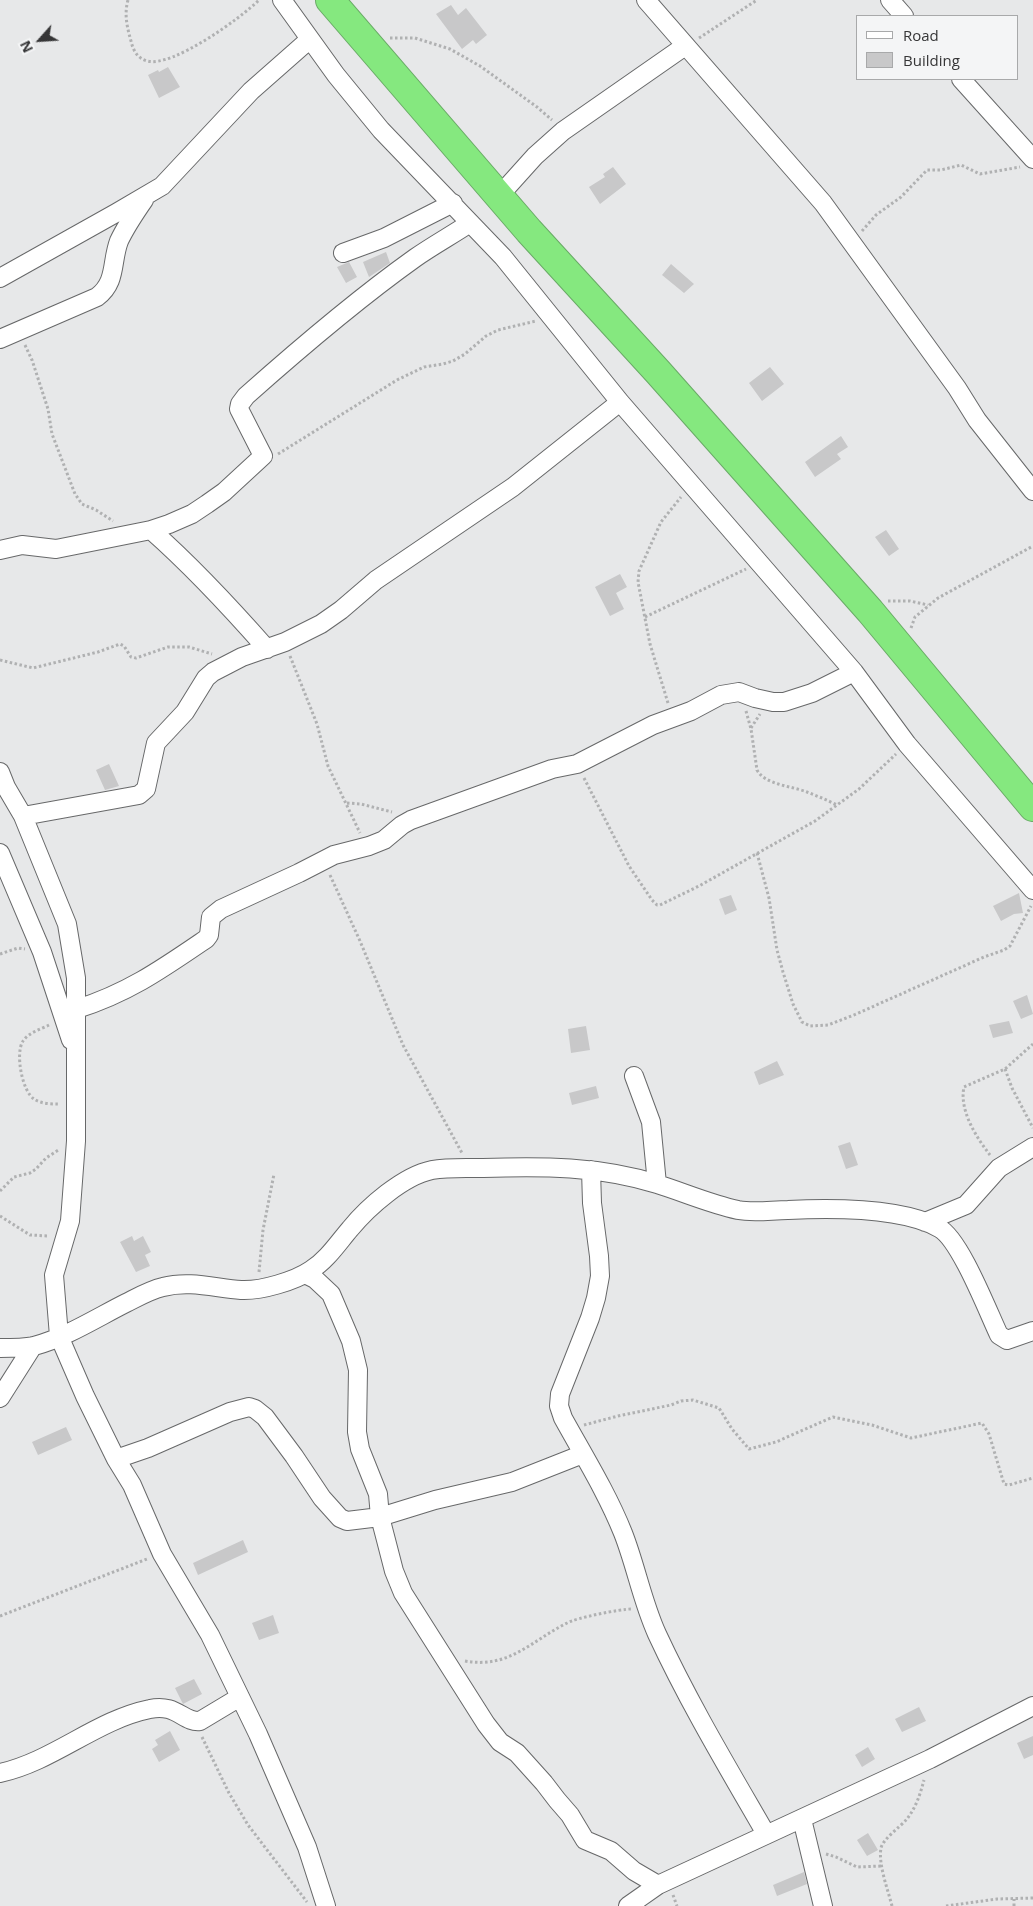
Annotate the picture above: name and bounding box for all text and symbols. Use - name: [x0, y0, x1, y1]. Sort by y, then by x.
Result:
- north arrow: [15, 15, 65, 65]
- legend: [856, 15, 1018, 80]
- text: Road: [903, 25, 939, 45]
- text: N: [15, 38, 37, 56]
- text: Building: [903, 50, 960, 70]

